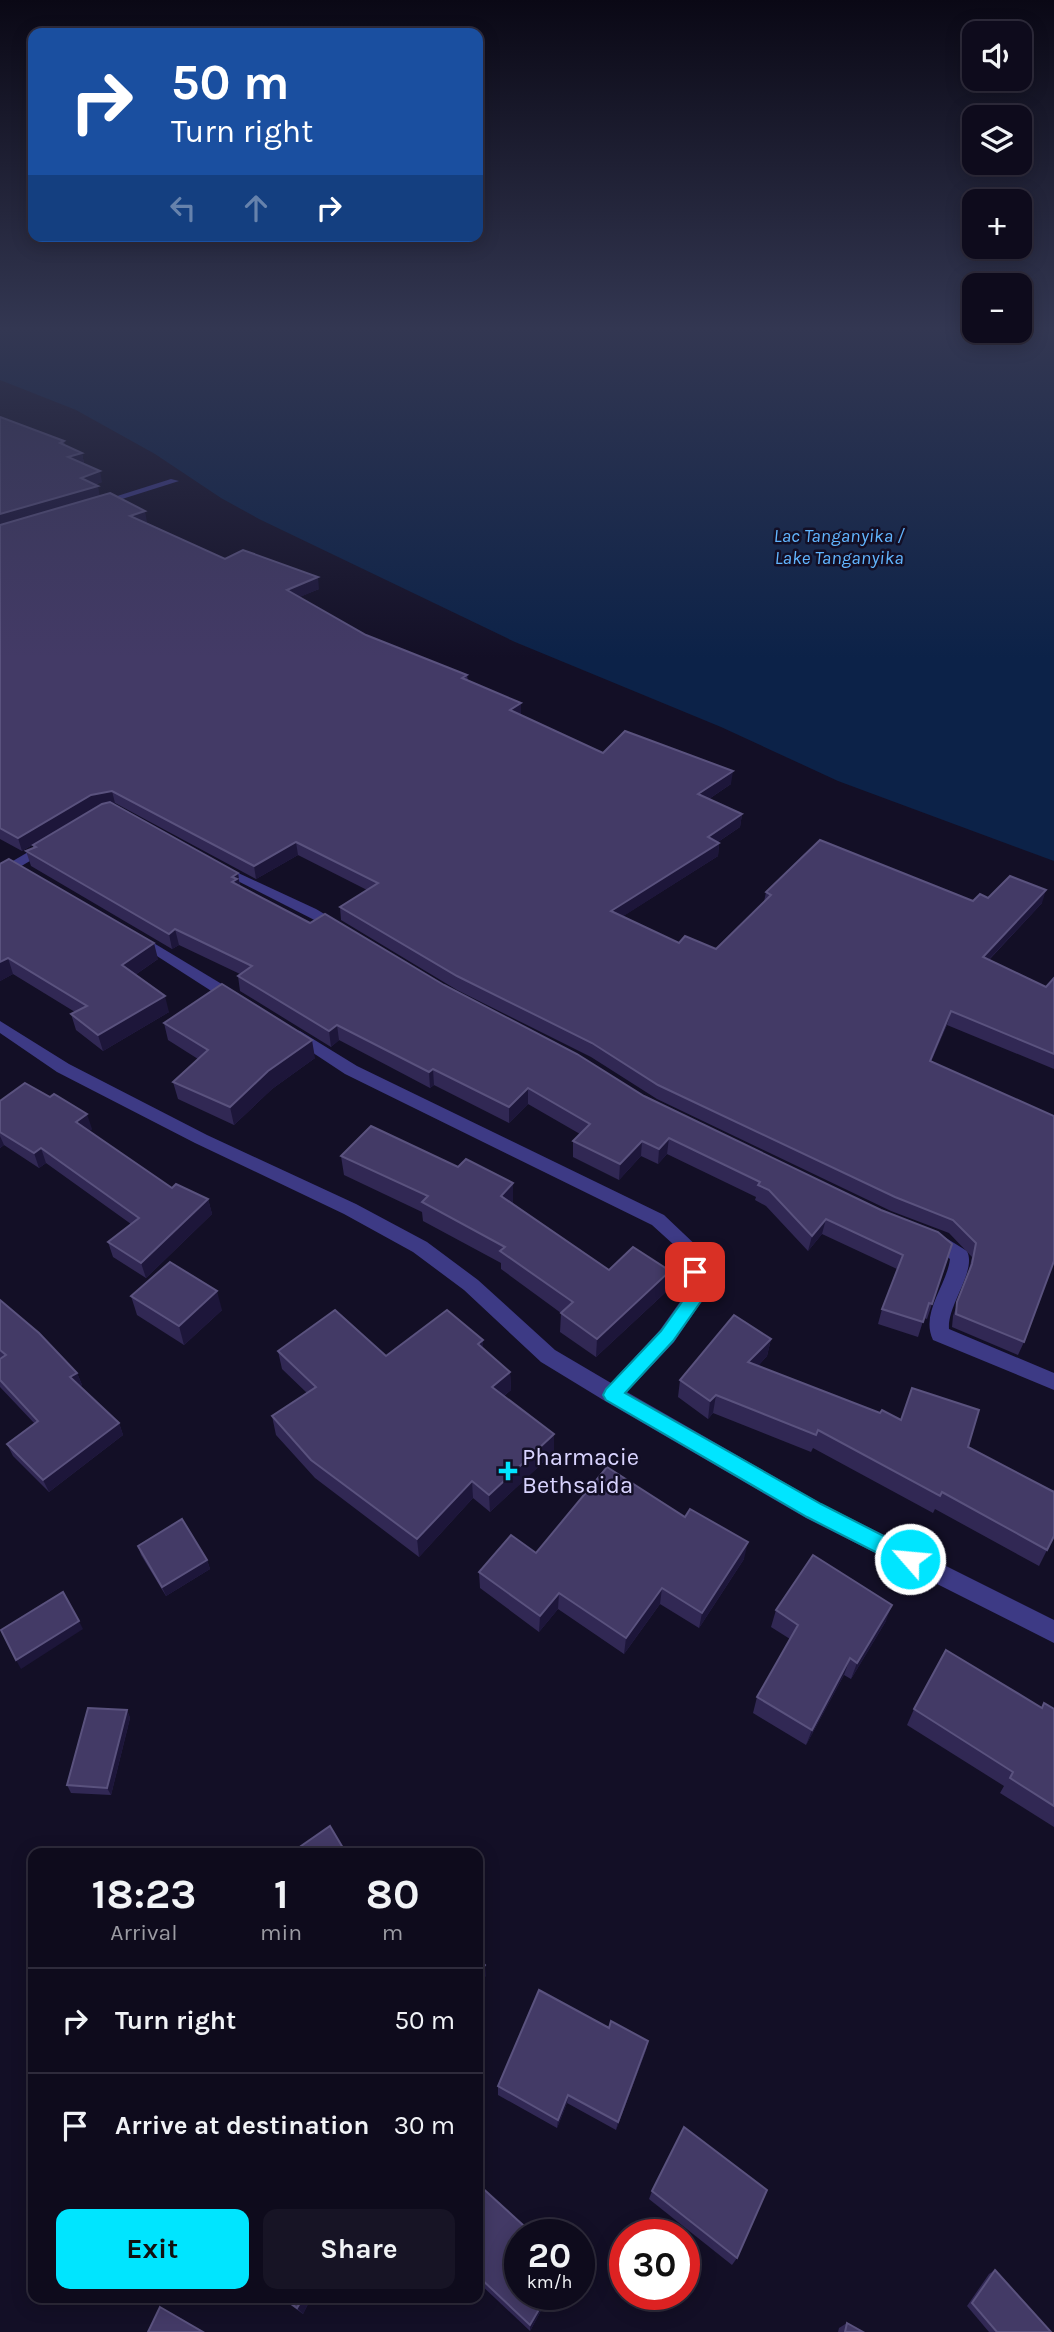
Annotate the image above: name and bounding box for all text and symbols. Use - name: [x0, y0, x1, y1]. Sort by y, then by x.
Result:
- map controls: [962, 21, 1032, 343]
- button: sound: [962, 21, 1032, 91]
- text: 50 m: [171, 54, 289, 111]
- icon: right: [56, 56, 147, 147]
- button: layers: [962, 105, 1032, 175]
- text: Turn right: [171, 113, 313, 150]
- icon: left: [164, 189, 202, 227]
- icon: ahead: [237, 189, 275, 227]
- icon: right: [310, 189, 348, 227]
- button: +: [962, 189, 1032, 259]
- button: −: [962, 273, 1032, 343]
- water label: Lac Tanganyika / Lake Tanganyika: [773, 525, 905, 569]
- pin: [665, 1242, 725, 1302]
- icon: arrive: [676, 1253, 714, 1291]
- place label: Pharmacie Bethsaida: [522, 1443, 639, 1499]
- marker: Pharmacie Bethsaida: [500, 1463, 516, 1479]
- position arrow: [873, 1522, 947, 1596]
- text: 18:23: [92, 1869, 196, 1919]
- text: 1: [274, 1869, 289, 1919]
- text: 80: [366, 1869, 419, 1919]
- text: Arrival: [110, 1919, 178, 1946]
- text: min: [260, 1919, 302, 1946]
- text: m: [382, 1919, 403, 1946]
- icon: right: [56, 2002, 94, 2040]
- text: Turn right: [115, 2005, 236, 2036]
- text: 50 m: [394, 2005, 455, 2036]
- icon: arrive: [56, 2107, 94, 2145]
- text: Arrive at destination: [115, 2110, 369, 2141]
- text: 30 m: [394, 2110, 455, 2141]
- button: Exit: [56, 2209, 249, 2289]
- button: Share: [263, 2209, 455, 2289]
- speed limit sign: 30: [609, 2219, 700, 2310]
- text: 20: [528, 2235, 571, 2276]
- text: km/h: [527, 2271, 572, 2293]

